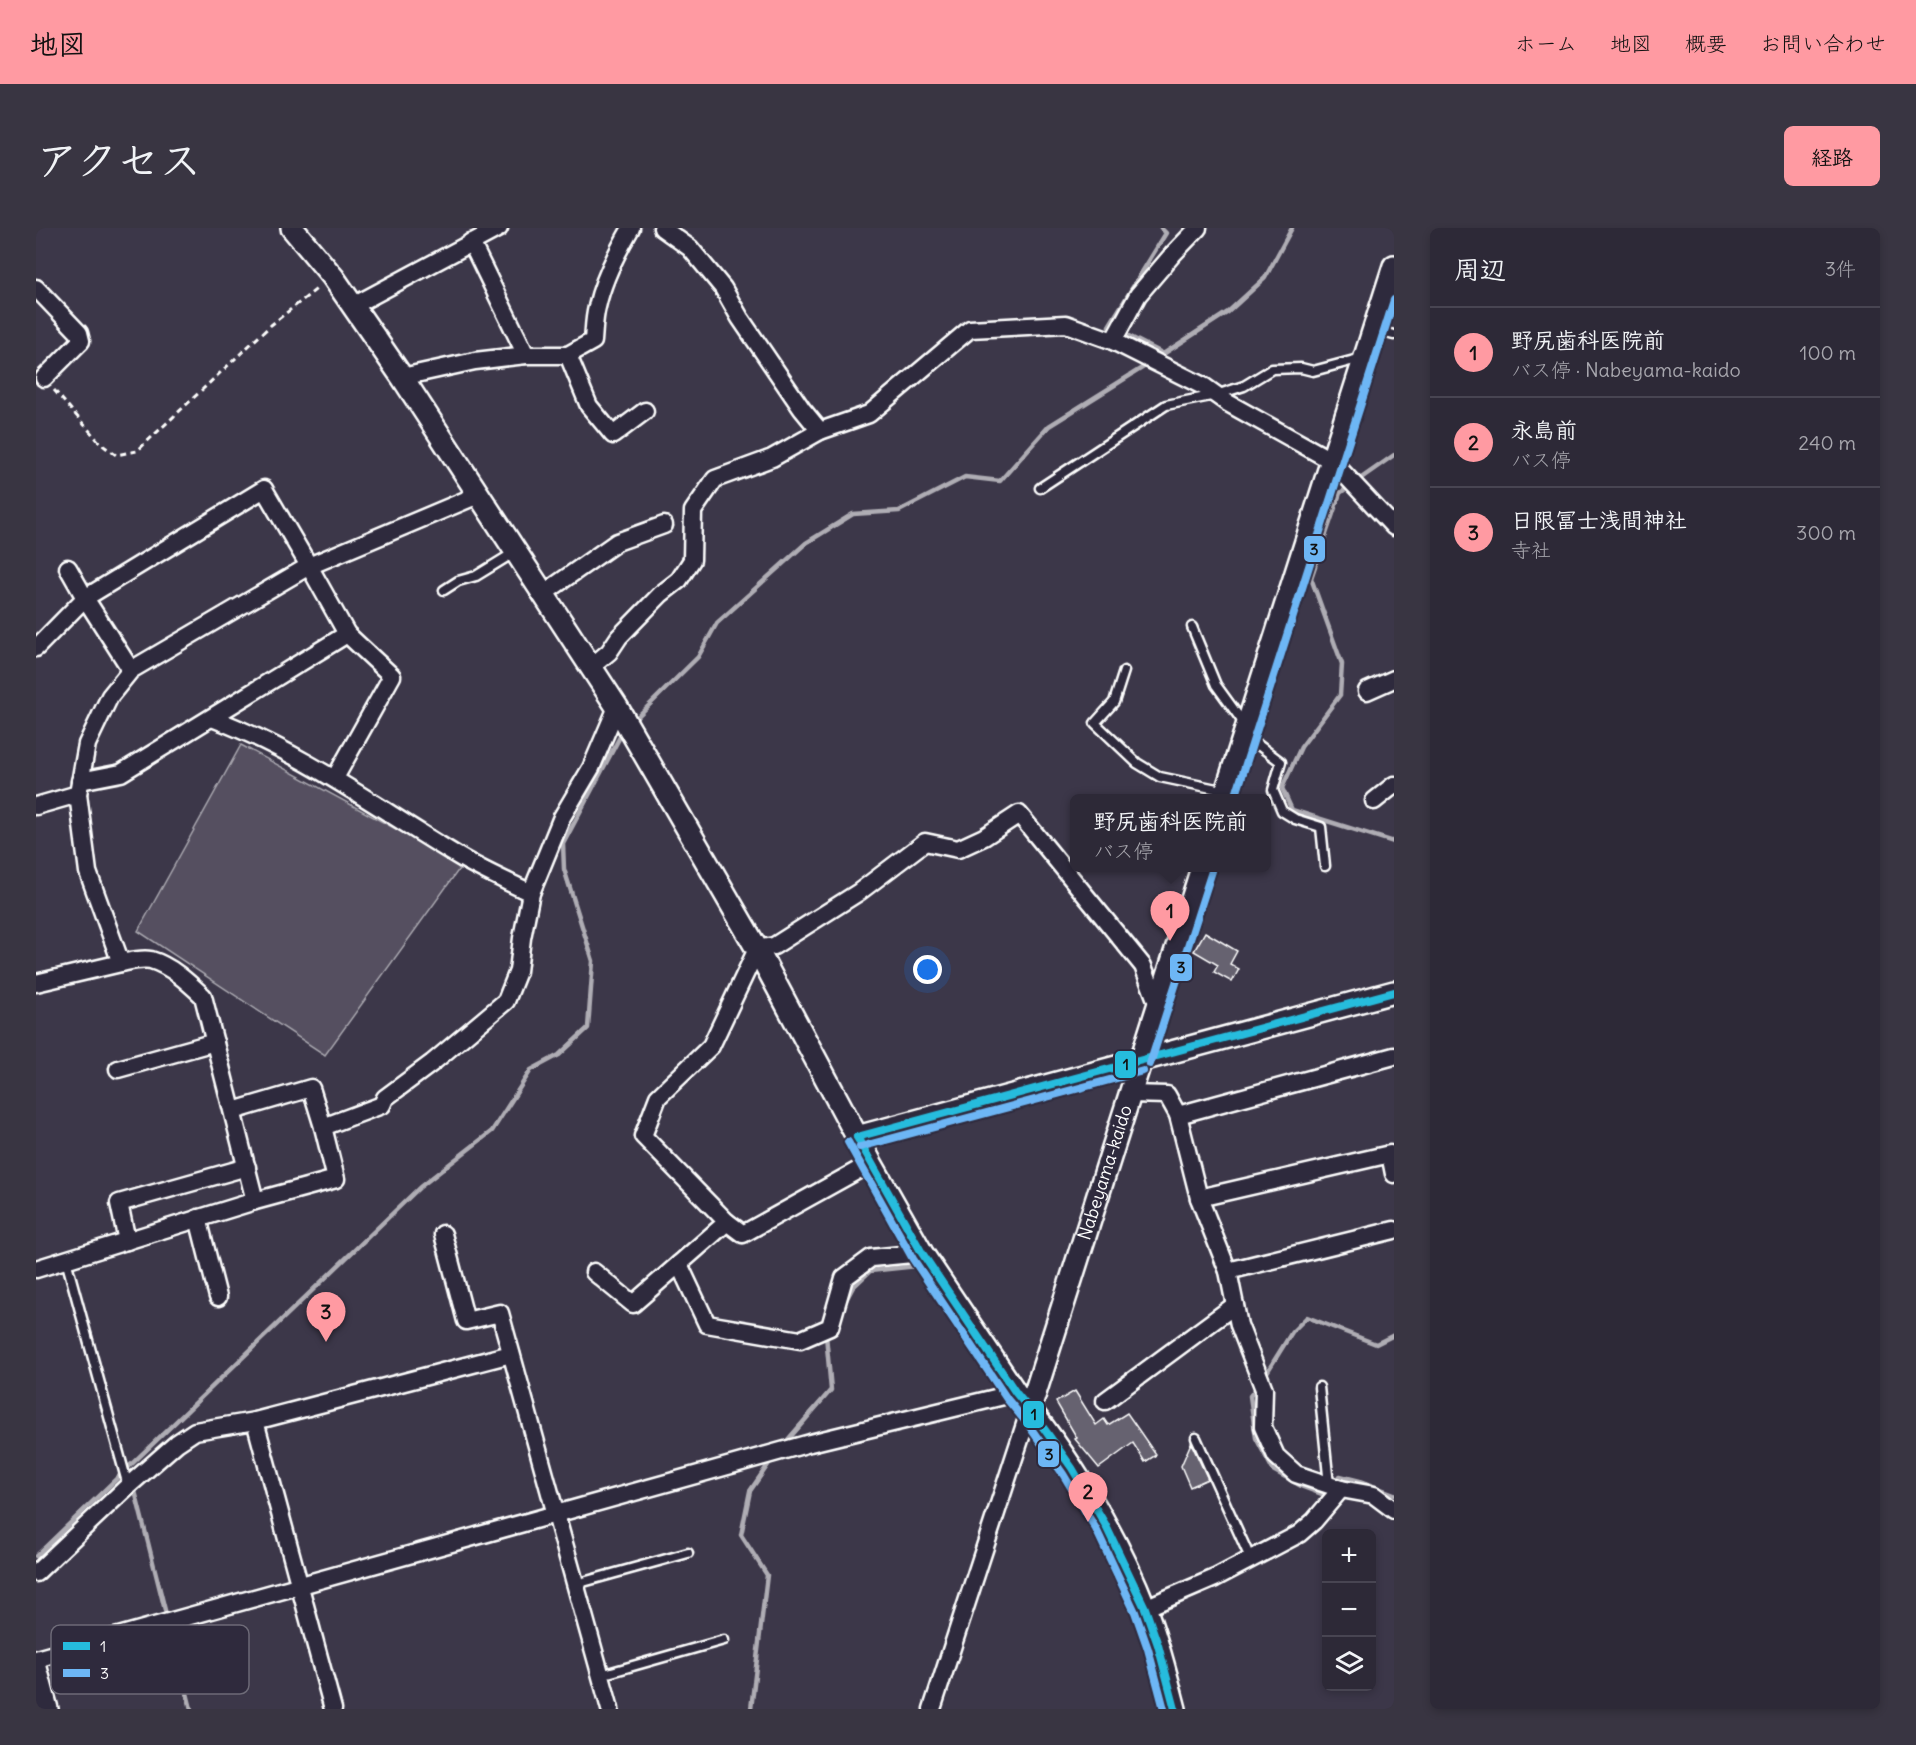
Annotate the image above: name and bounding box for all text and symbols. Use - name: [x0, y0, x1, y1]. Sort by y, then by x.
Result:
- text: 地図: [30, 26, 86, 62]
- text: ホーム: [1515, 30, 1577, 57]
- text: 地図: [1610, 30, 1652, 57]
- text: 概要: [1685, 30, 1727, 57]
- text: お問い合わせ: [1760, 30, 1886, 57]
- button: 経路: [1784, 126, 1880, 186]
- text: アクセス: [36, 134, 201, 186]
- text: 周辺: [1454, 253, 1506, 286]
- text: 3件: [1825, 256, 1856, 281]
- text: 野尻歯科医院前: [1511, 326, 1665, 354]
- text: 1: [1470, 340, 1477, 365]
- text: 100 m: [1799, 340, 1856, 365]
- text: バス停 · Nabeyama-kaido: [1511, 357, 1741, 382]
- text: 永島前: [1511, 416, 1577, 444]
- text: 2: [1468, 430, 1479, 455]
- text: 240 m: [1798, 430, 1856, 455]
- text: バス停: [1511, 447, 1571, 472]
- text: 日限冨士浅間神社: [1511, 506, 1687, 534]
- text: 3: [1468, 520, 1479, 545]
- text: 300 m: [1796, 520, 1856, 545]
- line badge: 3: [1303, 535, 1326, 563]
- text: 寺社: [1511, 537, 1551, 562]
- text: 3: [1309, 539, 1319, 559]
- popup: [1070, 794, 1271, 872]
- text: 野尻歯科医院前: [1093, 807, 1248, 835]
- text: バス停: [1093, 838, 1153, 863]
- pin: 1: [1150, 892, 1190, 941]
- line badge: 3: [1169, 953, 1193, 982]
- your location: [913, 955, 942, 984]
- text: 3: [1176, 957, 1186, 977]
- line badge: 1: [1114, 1050, 1137, 1079]
- text: 1: [1123, 1054, 1129, 1074]
- street label: Nabeyama-kaido: [1072, 1102, 1137, 1243]
- pin: 3: [306, 1292, 346, 1342]
- line badge: 1: [1022, 1400, 1045, 1429]
- text: 1: [1031, 1404, 1037, 1424]
- line badge: 3: [1037, 1440, 1060, 1468]
- text: 3: [1044, 1444, 1054, 1464]
- pin: 2: [1068, 1472, 1108, 1522]
- map controls: [1322, 1529, 1376, 1691]
- button: +: [1322, 1529, 1376, 1583]
- button: −: [1322, 1583, 1376, 1637]
- legend: [51, 1625, 249, 1694]
- text: 1: [100, 1636, 106, 1656]
- button: layers: [1322, 1637, 1376, 1691]
- text: 3: [100, 1663, 109, 1683]

